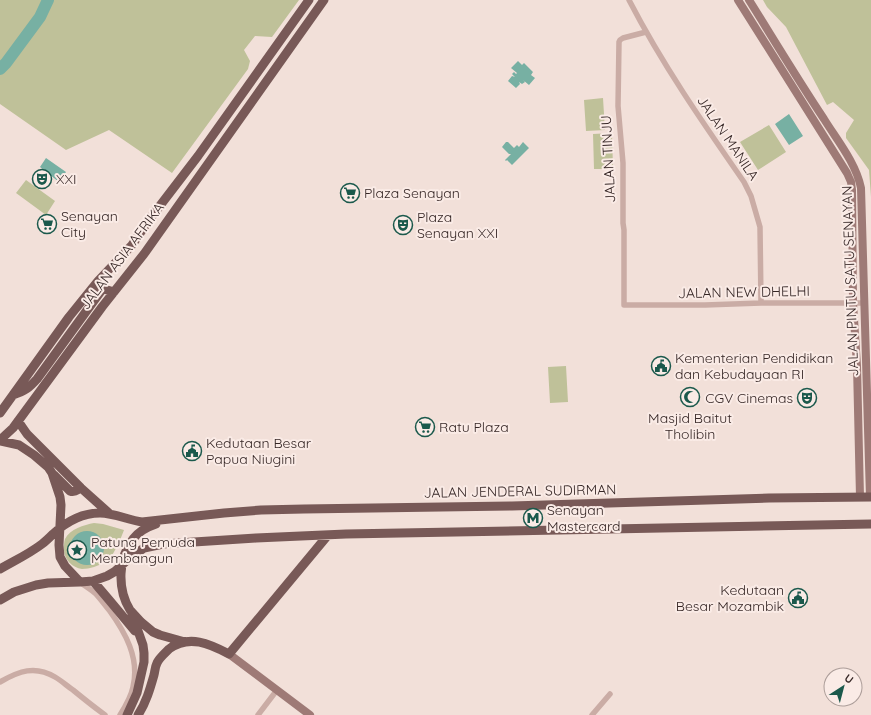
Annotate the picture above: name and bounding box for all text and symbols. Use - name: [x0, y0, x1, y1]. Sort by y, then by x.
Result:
- street label: JALAN MANILA: [693, 92, 763, 184]
- street label: JALAN TINJU: [597, 115, 619, 203]
- theatre icon: XXI: [31, 168, 53, 190]
- place label: XXI: [56, 170, 76, 188]
- supermarket icon: Plaza Senayan: [339, 182, 361, 204]
- place label: Plaza Senayan: [364, 184, 460, 202]
- street label: JALAN PINTU SATU SENAYAN: [838, 185, 862, 377]
- street label: JALAN ASIA AFRIKA: [76, 199, 168, 313]
- place label: Senayan City: [61, 207, 118, 241]
- place label: Plaza Senayan XXI: [417, 208, 498, 242]
- supermarket icon: Senayan City: [36, 213, 58, 235]
- theatre icon: Plaza Senayan XXI: [392, 214, 414, 236]
- street label: JALAN NEW DHELHI: [678, 282, 810, 302]
- place label: Kementerian Pendidikan dan Kebudayaan RI: [675, 349, 833, 383]
- public building icon: Kementerian Pendidikan dan Kebudayaan RI: [650, 355, 672, 377]
- mosque icon: Masjid Baitut Tholibin: [679, 386, 701, 408]
- theatre icon: CGV Cinemas: [796, 387, 818, 409]
- place label: CGV Cinemas: [705, 389, 793, 407]
- place label: Masjid Baitut Tholibin: [648, 409, 732, 443]
- supermarket icon: Ratu Plaza: [414, 416, 436, 438]
- place label: Ratu Plaza: [439, 418, 509, 436]
- place label: Kedutaan Besar Papua Niugini: [206, 434, 312, 468]
- public building icon: Kedutaan Besar Papua Niugini: [181, 440, 203, 462]
- street label: JALAN JENDERAL SUDIRMAN: [423, 480, 617, 502]
- place label: Senayan Mastercard: [547, 501, 621, 535]
- metro station icon: Senayan Mastercard: [522, 507, 544, 529]
- place label: Patung Pemuda Membangun: [91, 533, 195, 567]
- place icon: Patung Pemuda Membangun: [66, 539, 88, 561]
- place label: Kedutaan Besar Mozambik: [676, 581, 784, 615]
- public building icon: Kedutaan Besar Mozambik: [787, 587, 809, 609]
- north arrow: [823, 667, 863, 707]
- text: U: [842, 671, 856, 687]

